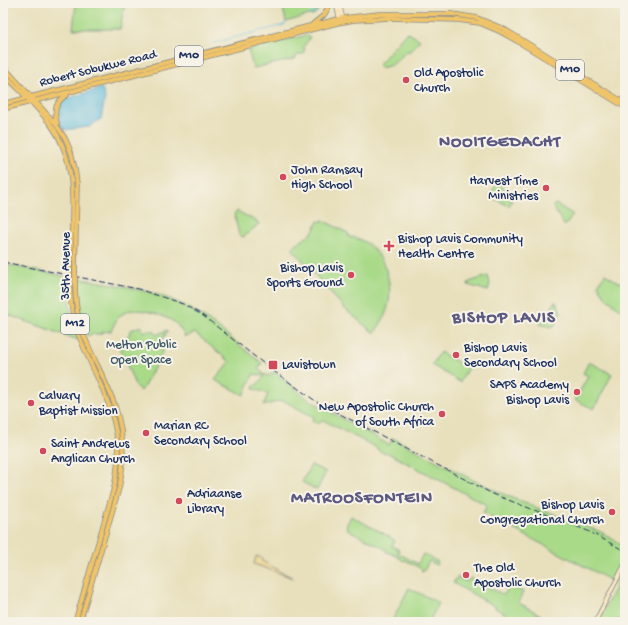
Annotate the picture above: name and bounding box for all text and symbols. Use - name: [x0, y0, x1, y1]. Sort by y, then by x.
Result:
- road number: M10: [175, 46, 203, 66]
- street label: Robert Sobukwe Road: [38, 47, 159, 91]
- road number: M10: [556, 60, 584, 80]
- place label: Old Apostolic Church: [414, 66, 484, 96]
- marker: Old Apostolic Church: [401, 75, 411, 85]
- district label: NOOITGEDACHT: [439, 133, 561, 153]
- place label: John Ramsay High School: [291, 163, 363, 193]
- marker: John Ramsay High School: [278, 172, 288, 182]
- place label: Harvest Time Ministries: [469, 174, 539, 204]
- marker: Harvest Time Ministries: [541, 183, 551, 193]
- street label: 35th Avenue: [59, 232, 74, 301]
- place label: Bishop Lavis Community Health Centre: [397, 232, 524, 262]
- marker: Bishop Lavis Community Health Centre: [383, 240, 395, 252]
- place label: Bishop Lavis Sports Ground: [267, 261, 344, 291]
- marker: Bishop Lavis Sports Ground: [346, 270, 356, 280]
- district label: BISHOP LAVIS: [451, 309, 556, 329]
- road number: M12: [61, 314, 89, 334]
- park label: Melton Public Open Space: [106, 338, 177, 368]
- place label: Bishop Lavis Secondary School: [463, 341, 557, 371]
- marker: Bishop Lavis Secondary School: [451, 350, 461, 360]
- place label: Lavistown: [282, 358, 336, 373]
- marker: Lavistown: [267, 359, 279, 371]
- place label: SAPS Academy Bishop Lavis: [490, 378, 570, 408]
- marker: SAPS Academy Bishop Lavis: [572, 387, 582, 397]
- place label: Calvary Baptist Mission: [38, 389, 119, 419]
- marker: Calvary Baptist Mission: [26, 398, 36, 408]
- place label: New Apostolic Church of South Africa: [319, 400, 435, 430]
- marker: New Apostolic Church of South Africa: [437, 409, 447, 419]
- place label: Marian RC Secondary School: [154, 419, 247, 449]
- marker: Marian RC Secondary School: [141, 428, 151, 438]
- place label: Saint Andrews Anglican Church: [51, 437, 135, 467]
- marker: Saint Andrews Anglican Church: [38, 446, 48, 456]
- place label: Adriaanse Library: [187, 487, 242, 517]
- district label: MATROOSFONTEIN: [291, 489, 433, 509]
- marker: Adriaanse Library: [174, 496, 184, 506]
- place label: Bishop Lavis Congregational Church: [480, 498, 605, 528]
- marker: Bishop Lavis Congregational Church: [607, 507, 617, 517]
- place label: The Old Apostolic Church: [473, 561, 561, 591]
- marker: The Old Apostolic Church: [461, 570, 471, 580]

